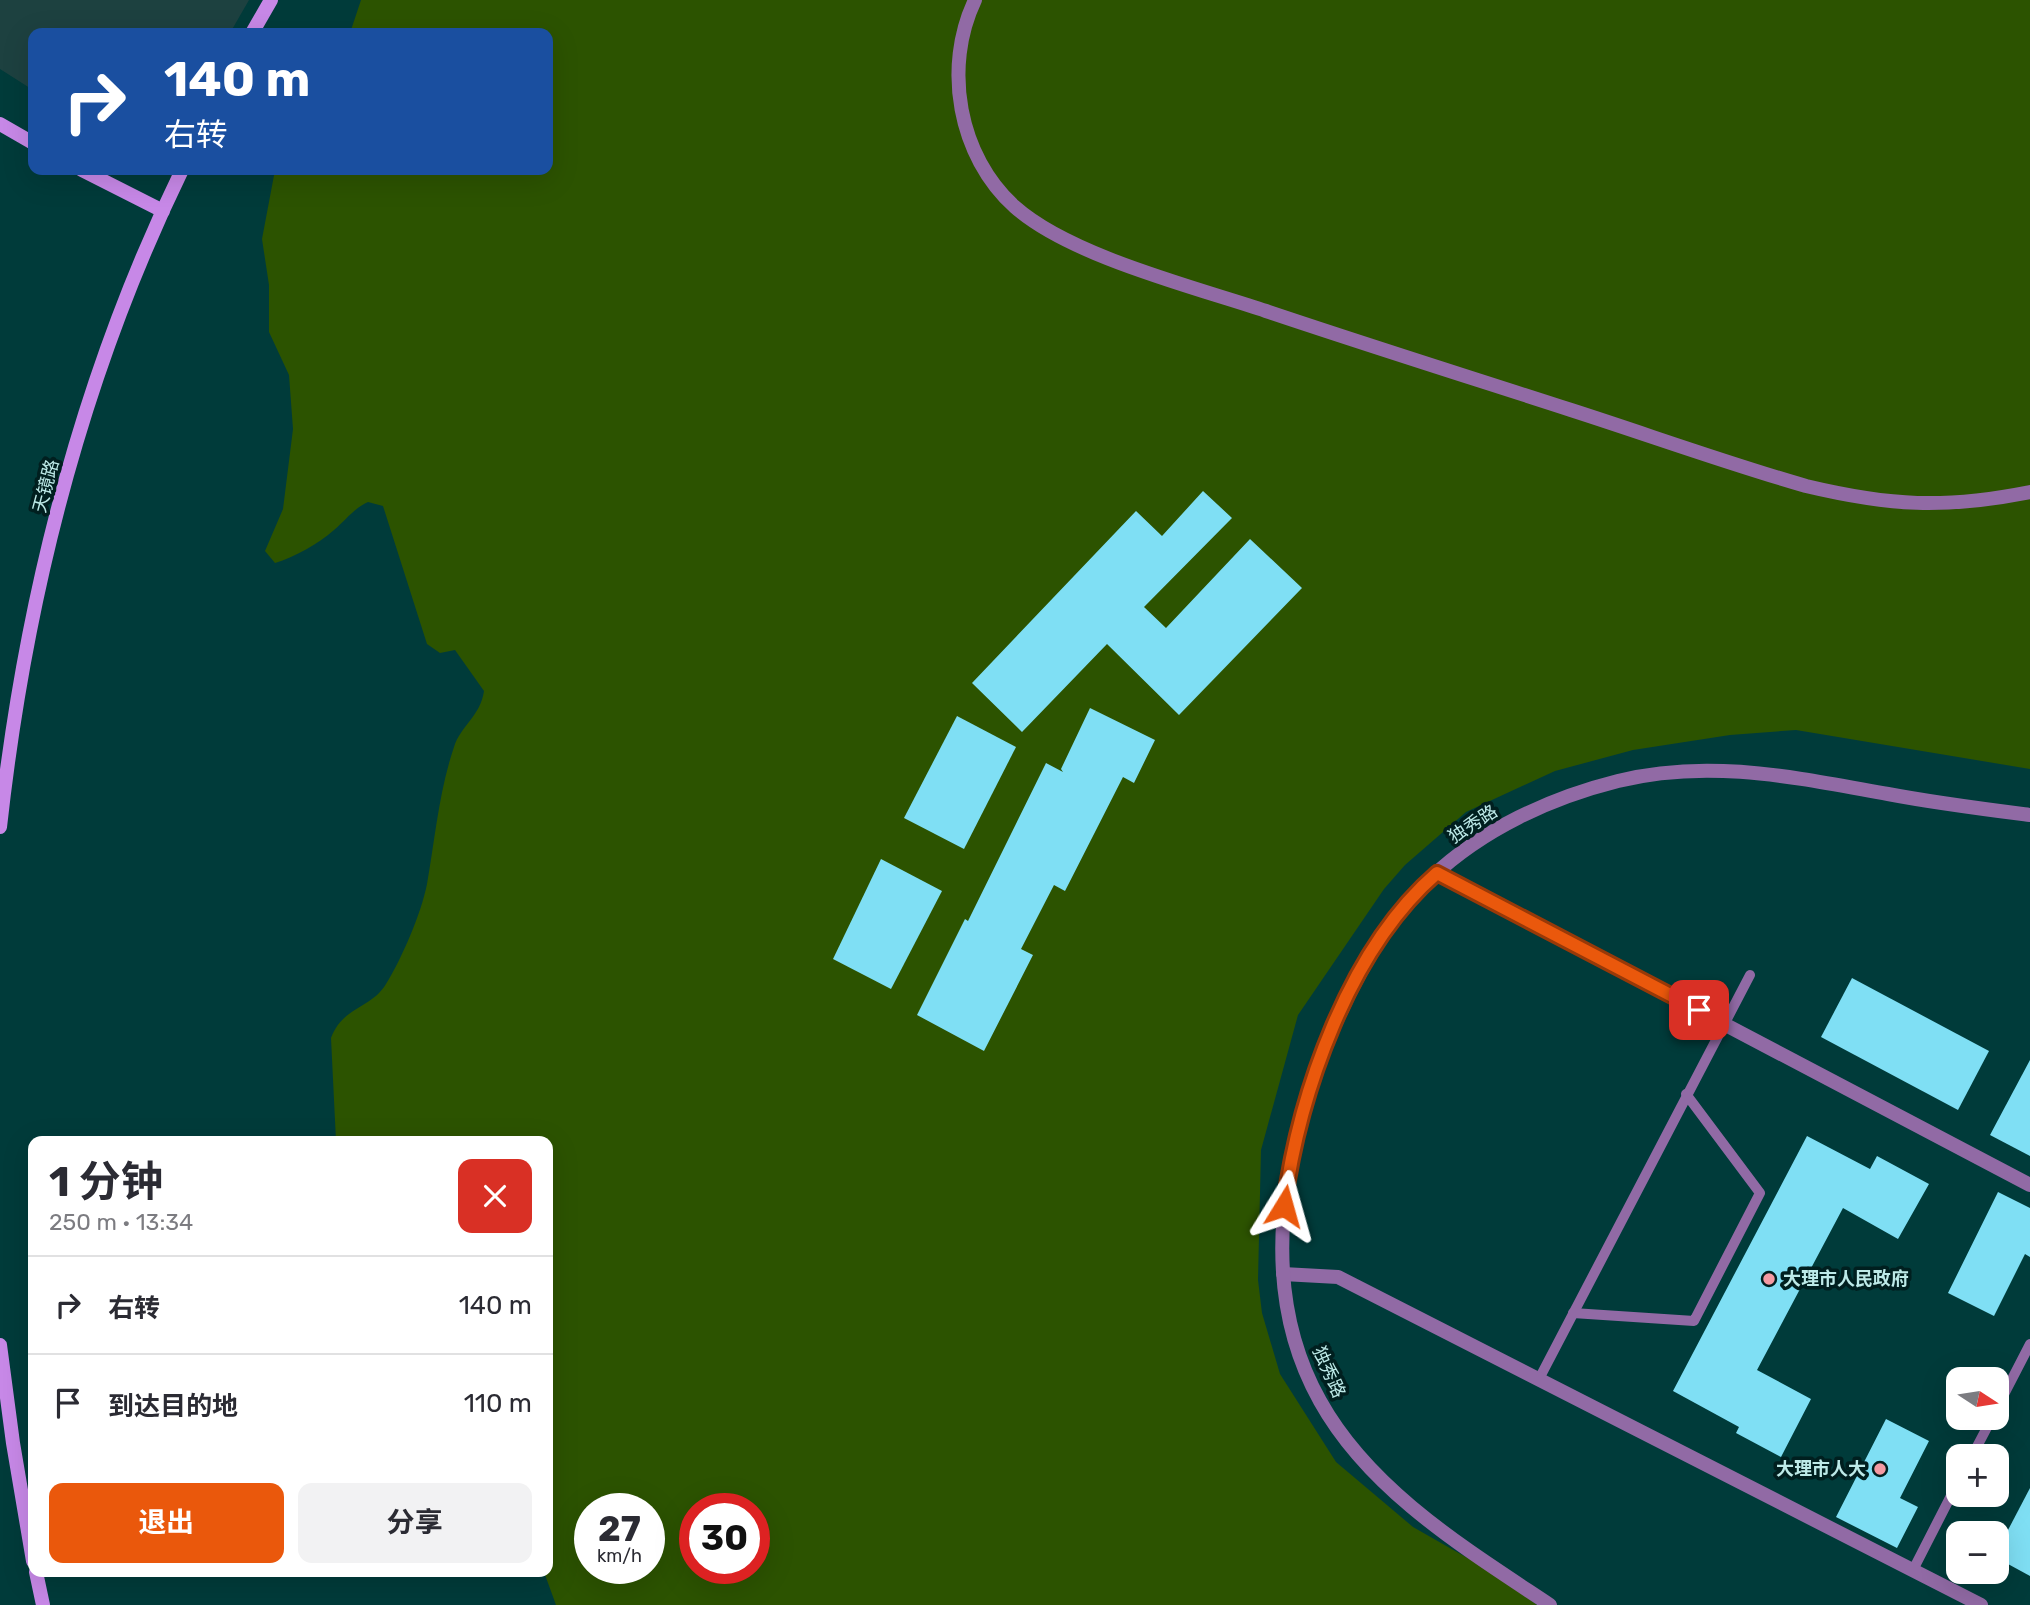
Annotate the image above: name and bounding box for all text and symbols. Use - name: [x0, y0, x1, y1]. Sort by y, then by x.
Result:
- text: 140 m: [164, 50, 310, 108]
- icon: right: [49, 56, 140, 147]
- text: 右转: [164, 116, 228, 154]
- street label: 天镜路: [28, 457, 64, 515]
- street label: 独秀路: [1444, 800, 1502, 848]
- pin: [1669, 980, 1729, 1040]
- icon: arrive: [1680, 991, 1718, 1029]
- text: 1 分钟: [49, 1157, 163, 1207]
- button: close: [458, 1159, 532, 1233]
- position arrow: [1247, 1169, 1321, 1243]
- text: 250 m · 13:34: [49, 1208, 193, 1236]
- place label: 大理市人民政府: [1783, 1268, 1909, 1290]
- marker: 大理市人民政府: [1761, 1271, 1777, 1287]
- icon: right: [49, 1286, 87, 1324]
- text: 140 m: [459, 1290, 532, 1321]
- text: 右转: [108, 1293, 160, 1324]
- street label: 独秀路: [1308, 1343, 1350, 1401]
- north arrow: [1946, 1367, 2009, 1430]
- map controls: [1946, 1367, 2009, 1584]
- icon: arrive: [49, 1384, 87, 1422]
- text: 110 m: [464, 1388, 532, 1419]
- text: 到达目的地: [108, 1391, 238, 1422]
- button: +: [1946, 1444, 2009, 1507]
- place label: 大理市人大: [1776, 1458, 1866, 1480]
- marker: 大理市人大: [1872, 1461, 1888, 1477]
- button: 退出: [49, 1483, 284, 1563]
- button: 分享: [298, 1483, 532, 1563]
- speed limit sign: 30: [679, 1493, 770, 1584]
- text: 27: [598, 1508, 641, 1550]
- button: −: [1946, 1521, 2009, 1584]
- text: km/h: [597, 1545, 642, 1567]

